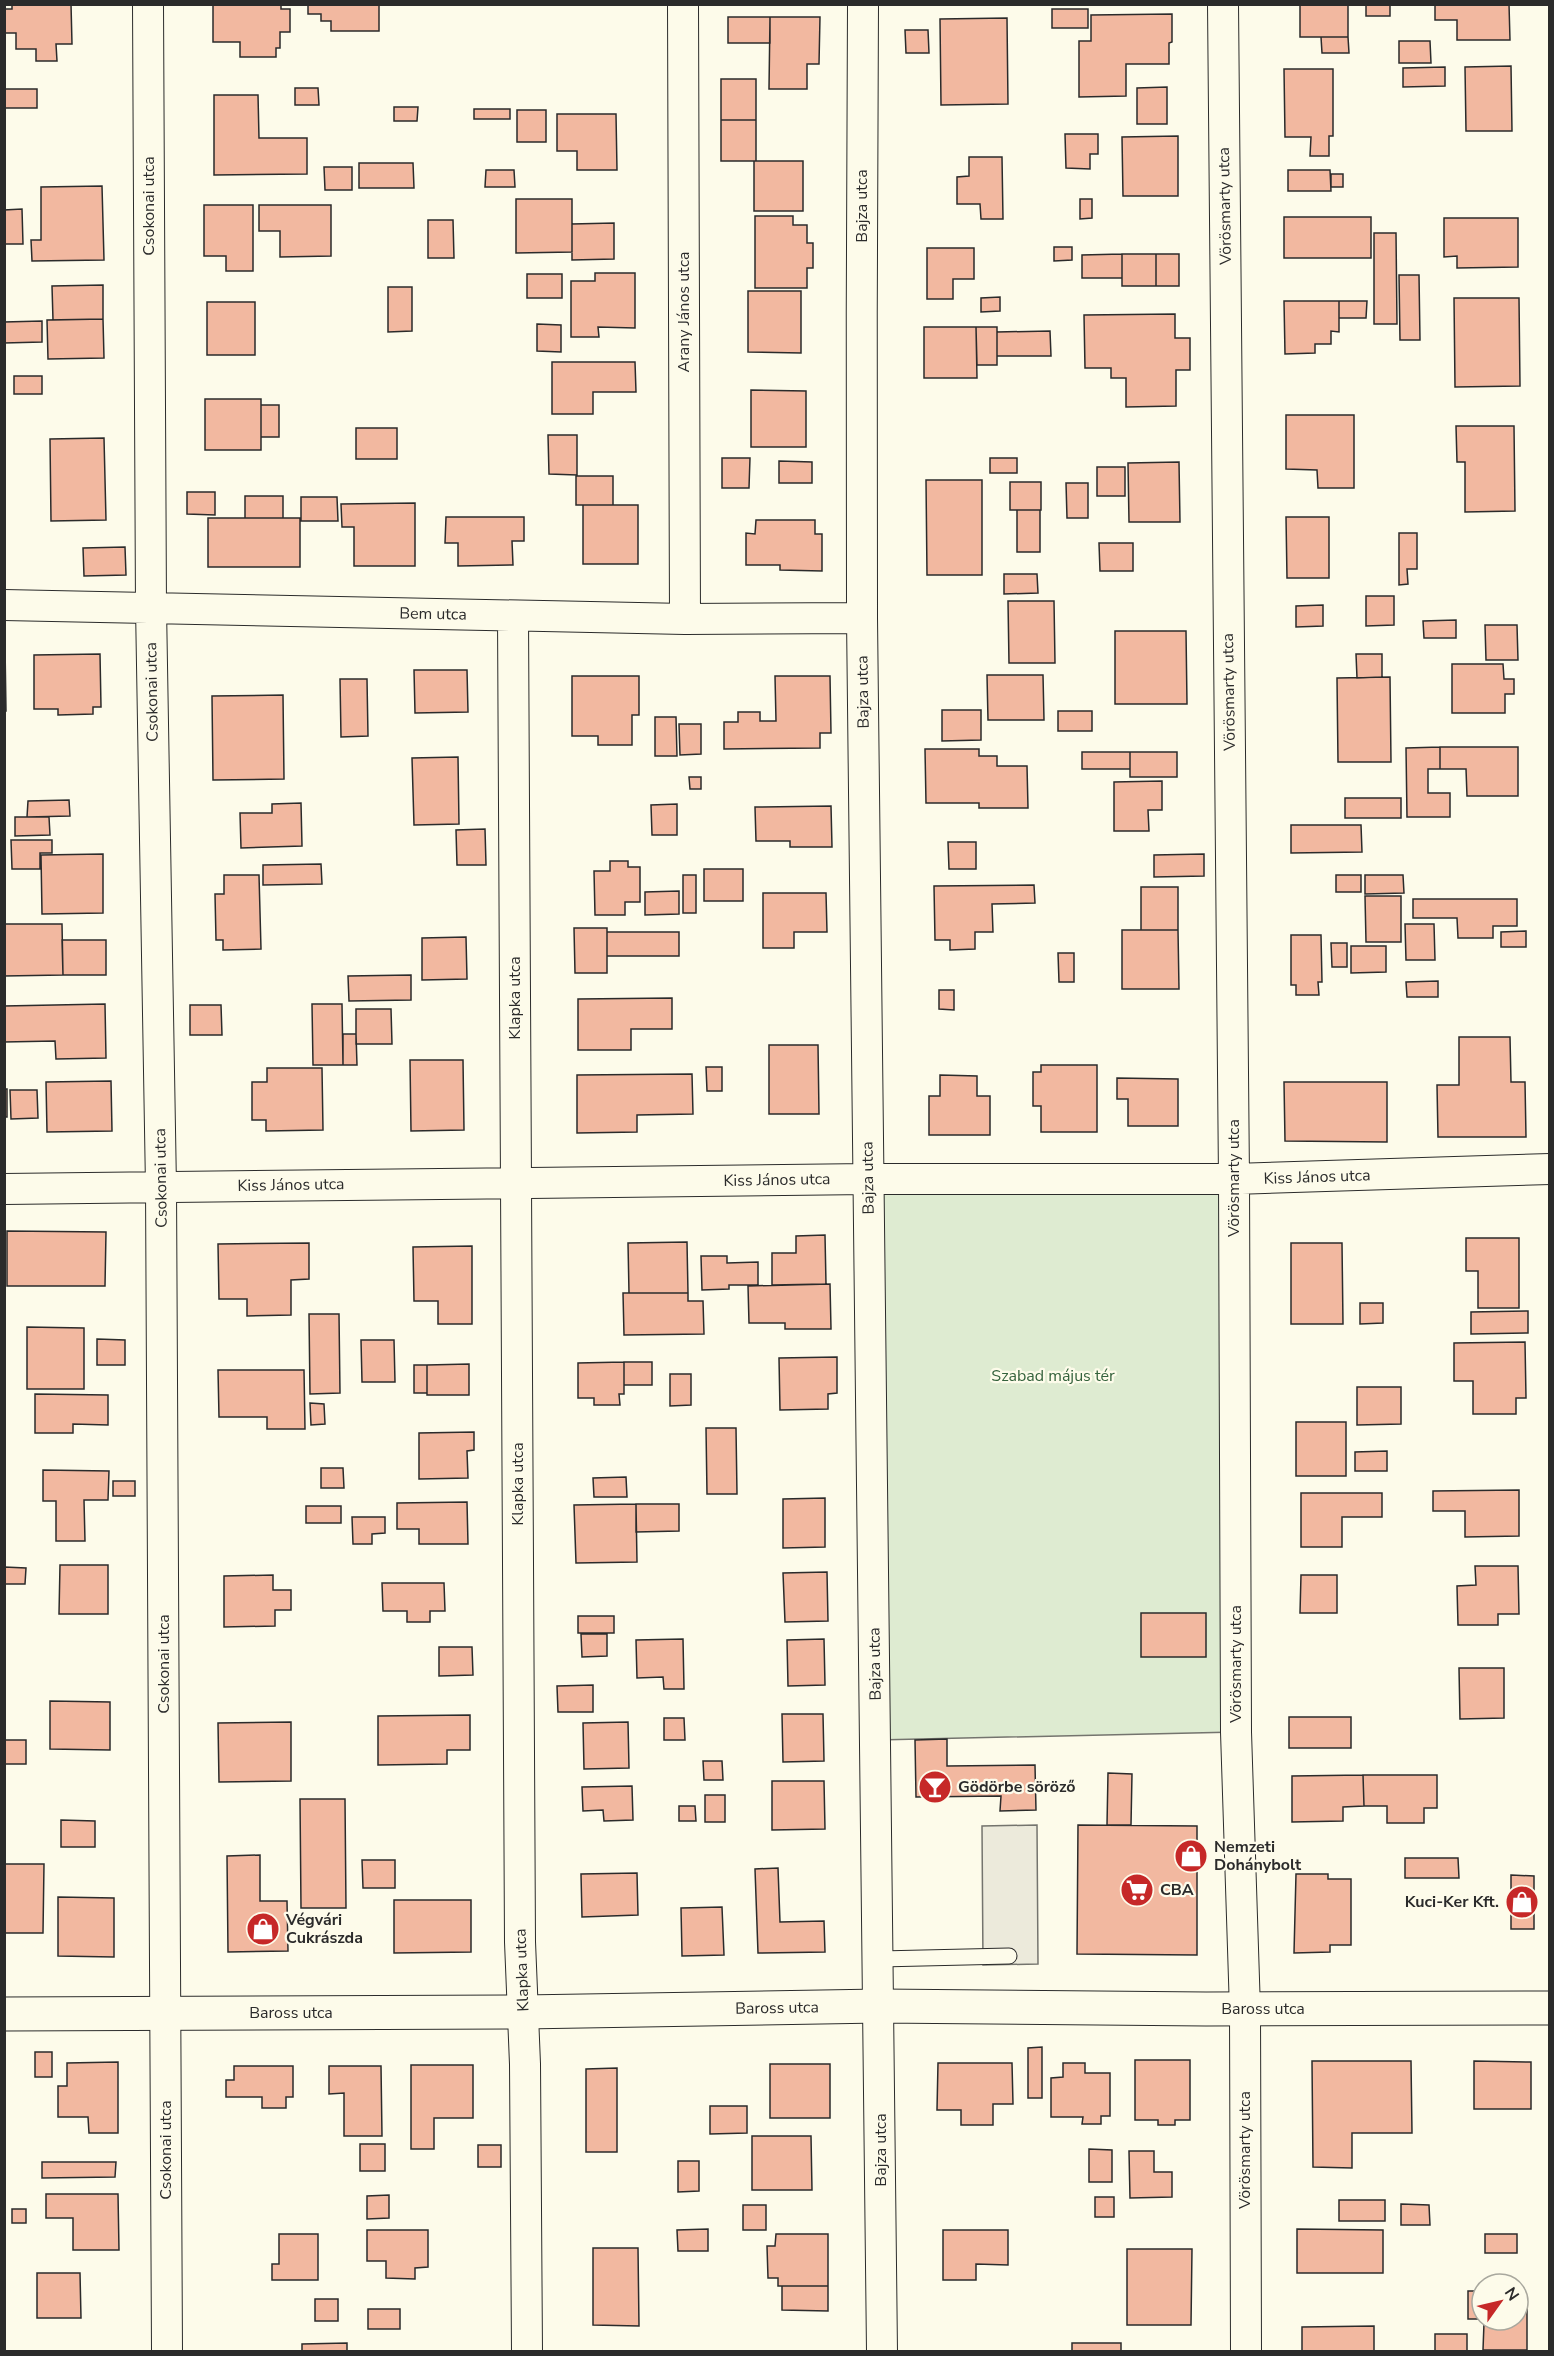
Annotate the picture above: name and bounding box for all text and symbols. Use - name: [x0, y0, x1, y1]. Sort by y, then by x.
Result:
- street label: Vörösmarty utca: [1213, 147, 1237, 266]
- street label: Csokonai utca: [138, 156, 160, 256]
- street label: Bajza utca: [851, 169, 873, 243]
- street label: Arany János utca: [673, 252, 695, 372]
- street label: Bem utca: [399, 602, 467, 626]
- street label: Vörösmarty utca: [1217, 633, 1241, 752]
- street label: Csokonai utca: [140, 642, 164, 742]
- street label: Bajza utca: [851, 655, 875, 729]
- street label: Klapka utca: [504, 956, 526, 1040]
- street label: Vörösmarty utca: [1223, 1119, 1245, 1238]
- street label: Csokonai utca: [149, 1128, 173, 1228]
- street label: Bajza utca: [856, 1141, 880, 1215]
- street label: Kiss János utca: [1263, 1164, 1371, 1190]
- street label: Kiss János utca: [723, 1168, 831, 1192]
- street label: Kiss János utca: [237, 1173, 345, 1197]
- park label: Szabad május tér: [991, 1365, 1115, 1387]
- street label: Klapka utca: [507, 1442, 529, 1526]
- street label: Vörösmarty utca: [1225, 1605, 1247, 1724]
- street label: Csokonai utca: [153, 1614, 175, 1714]
- street label: Bajza utca: [863, 1627, 887, 1701]
- bar icon: Gödörbe söröző: [917, 1769, 953, 1805]
- place label: Gödörbe söröző: [958, 1776, 1076, 1798]
- place label: Nemzeti Dohánybolt: [1214, 1836, 1302, 1876]
- shop icon: Nemzeti Dohánybolt: [1173, 1838, 1209, 1874]
- supermarket icon: CBA: [1119, 1872, 1155, 1908]
- place label: CBA: [1160, 1879, 1194, 1901]
- shop icon: Kuci-Ker Kft.: [1504, 1884, 1540, 1920]
- place label: Kuci-Ker Kft.: [1405, 1891, 1499, 1913]
- place label: Végvári Cukrászda: [285, 1909, 363, 1949]
- shop icon: Végvári Cukrászda: [245, 1911, 281, 1947]
- street label: Klapka utca: [510, 1928, 534, 2012]
- street label: Baross utca: [735, 1996, 819, 2020]
- street label: Baross utca: [1221, 1998, 1305, 2020]
- street label: Baross utca: [249, 2002, 333, 2024]
- street label: Vörösmarty utca: [1234, 2091, 1256, 2210]
- street label: Csokonai utca: [155, 2100, 177, 2200]
- street label: Bajza utca: [870, 2113, 892, 2187]
- north arrow: [1470, 2272, 1530, 2332]
- text: N: [1499, 2283, 1524, 2305]

